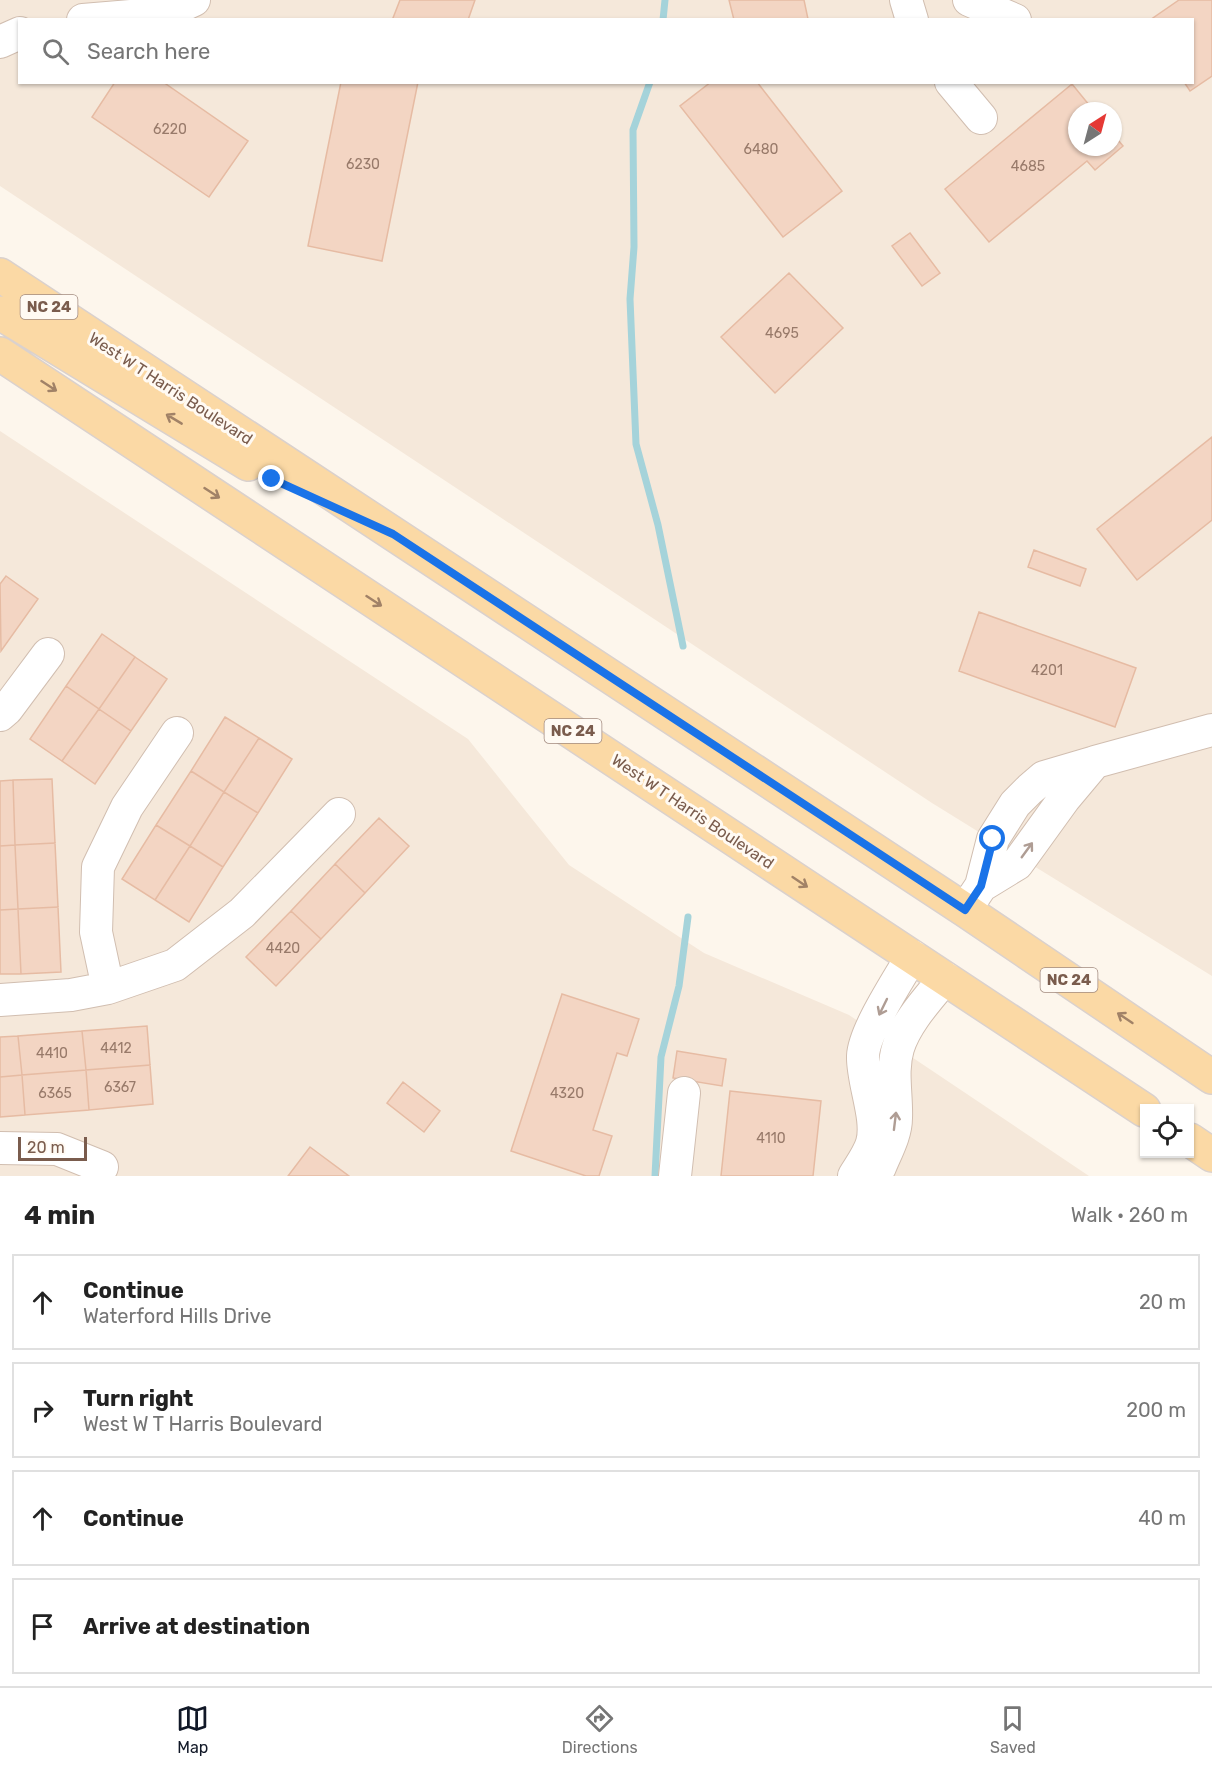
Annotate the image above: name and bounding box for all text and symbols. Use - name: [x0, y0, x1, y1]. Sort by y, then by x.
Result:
- search box: [18, 18, 1194, 84]
- icon: search: [39, 35, 72, 68]
- text: Search here: [87, 38, 210, 65]
- north arrow: [1068, 102, 1122, 156]
- house number: 6220: [153, 121, 187, 138]
- house number: 6480: [744, 141, 779, 158]
- house number: 6230: [346, 156, 380, 173]
- house number: 4685: [1011, 158, 1045, 175]
- road number: NC 24: [20, 295, 78, 319]
- house number: 4695: [765, 325, 799, 342]
- street label: West W T Harris Boulevard: [85, 328, 256, 449]
- one-way arrow: [40, 380, 57, 392]
- one-way arrow: [166, 412, 183, 424]
- route end: [258, 465, 284, 491]
- one-way arrow: [203, 487, 220, 500]
- one-way arrow: [366, 594, 383, 607]
- house number: 4201: [1031, 662, 1063, 679]
- road number: NC 24: [544, 719, 602, 743]
- street label: West W T Harris Boulevard: [608, 750, 777, 873]
- route start: [979, 825, 1005, 851]
- one-way arrow: [1020, 843, 1033, 859]
- one-way arrow: [791, 876, 808, 888]
- house number: 4420: [266, 940, 300, 957]
- road number: NC 24: [1040, 968, 1098, 992]
- one-way arrow: [876, 997, 888, 1015]
- one-way arrow: [1117, 1012, 1134, 1025]
- house number: 4412: [100, 1040, 132, 1057]
- house number: 4410: [36, 1045, 68, 1062]
- house number: 6367: [104, 1079, 136, 1096]
- house number: 6365: [38, 1085, 72, 1102]
- house number: 4320: [550, 1085, 584, 1102]
- map controls: [1140, 1104, 1194, 1158]
- button: locate: [1140, 1104, 1194, 1158]
- one-way arrow: [889, 1112, 900, 1131]
- house number: 4110: [756, 1130, 786, 1147]
- scale bar: [18, 1134, 87, 1162]
- text: 20 m: [27, 1138, 65, 1157]
- text: 4 min: [24, 1200, 95, 1231]
- text: Walk · 260 m: [1071, 1203, 1188, 1227]
- text: Continue: [83, 1277, 184, 1304]
- icon: ahead: [26, 1286, 59, 1319]
- text: 20 m: [1139, 1290, 1186, 1314]
- text: Waterford Hills Drive: [83, 1304, 271, 1328]
- text: Turn right: [83, 1385, 193, 1412]
- icon: right: [26, 1394, 59, 1427]
- text: 200 m: [1126, 1398, 1186, 1422]
- text: West W T Harris Boulevard: [83, 1412, 323, 1436]
- icon: ahead: [26, 1502, 59, 1535]
- text: Continue: [83, 1505, 184, 1532]
- text: 40 m: [1138, 1506, 1186, 1530]
- icon: arrive: [26, 1610, 59, 1643]
- text: Arrive at destination: [83, 1613, 310, 1640]
- tab: Map: [176, 1702, 209, 1757]
- tab: Directions: [562, 1702, 638, 1757]
- tab: Saved: [990, 1702, 1036, 1757]

